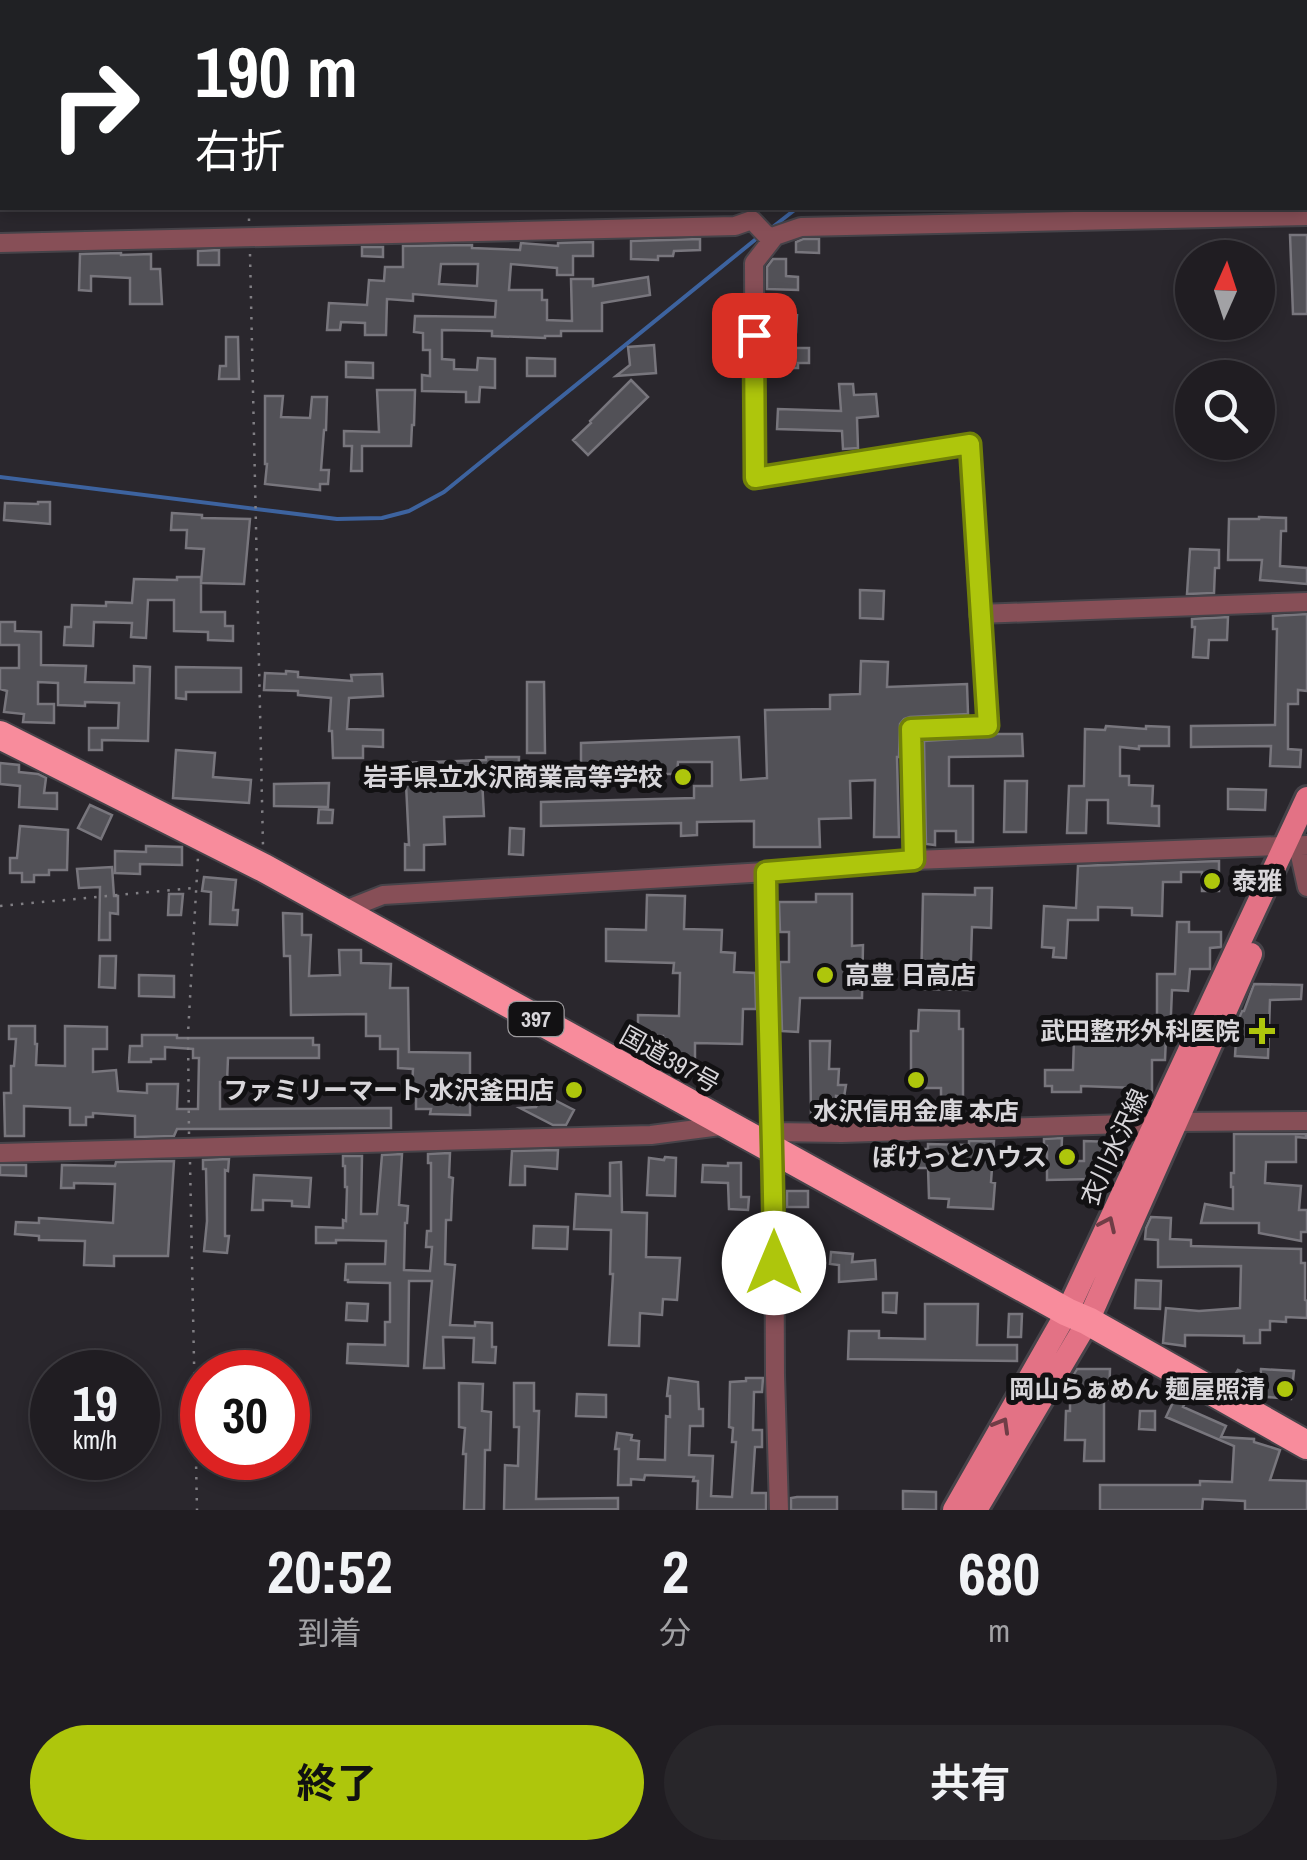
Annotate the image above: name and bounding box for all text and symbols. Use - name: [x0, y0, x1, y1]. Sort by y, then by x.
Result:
- text: 190 m: [195, 25, 358, 119]
- icon: right: [30, 40, 160, 170]
- text: 右折: [195, 120, 285, 181]
- north arrow: [1175, 240, 1275, 340]
- map controls: [1175, 240, 1275, 460]
- pin: [712, 293, 797, 378]
- icon: arrive: [727, 308, 782, 363]
- button: search: [1175, 360, 1275, 460]
- place label: 岩手県立水沢商業高等学校: [363, 760, 663, 794]
- marker: 岩手県立水沢商業高等学校: [672, 766, 694, 788]
- place label: 泰雅: [1232, 864, 1282, 898]
- marker: 泰雅: [1201, 870, 1223, 892]
- place label: 高豊 日高店: [845, 958, 976, 992]
- marker: 高豊 日高店: [814, 964, 836, 986]
- road number: 397: [508, 1002, 564, 1036]
- place label: 武田整形外科医院: [1040, 1014, 1240, 1048]
- street label: 国道397号: [614, 1018, 726, 1100]
- marker: 武田整形外科医院: [1249, 1018, 1275, 1044]
- marker: 水沢信用金庫 本店: [905, 1069, 927, 1091]
- place label: ファミリーマート 水沢釜田店: [223, 1073, 554, 1107]
- marker: ファミリーマート 水沢釜田店: [563, 1079, 585, 1101]
- street label: 衣川水沢線: [1072, 1083, 1156, 1211]
- place label: 水沢信用金庫 本店: [813, 1094, 1019, 1128]
- place label: ぽけっとハウス: [872, 1140, 1047, 1174]
- marker: ぽけっとハウス: [1056, 1146, 1078, 1168]
- position arrow: [722, 1211, 826, 1315]
- one-way arrow: [1096, 1216, 1116, 1234]
- speed limit sign: 30: [180, 1350, 310, 1480]
- text: 19: [72, 1369, 118, 1437]
- place label: 岡山らぁめん 麺屋照清: [1009, 1372, 1265, 1406]
- marker: 岡山らぁめん 麺屋照清: [1274, 1378, 1296, 1400]
- one-way arrow: [990, 1418, 1010, 1436]
- text: km/h: [73, 1423, 117, 1457]
- text: 20:52: [267, 1531, 393, 1612]
- text: 2: [662, 1531, 689, 1612]
- text: 680: [958, 1533, 1040, 1614]
- text: m: [988, 1609, 1010, 1652]
- text: 到着: [298, 1611, 362, 1654]
- text: 分: [659, 1611, 691, 1654]
- button: 終了: [30, 1725, 644, 1840]
- button: 共有: [664, 1725, 1277, 1840]

